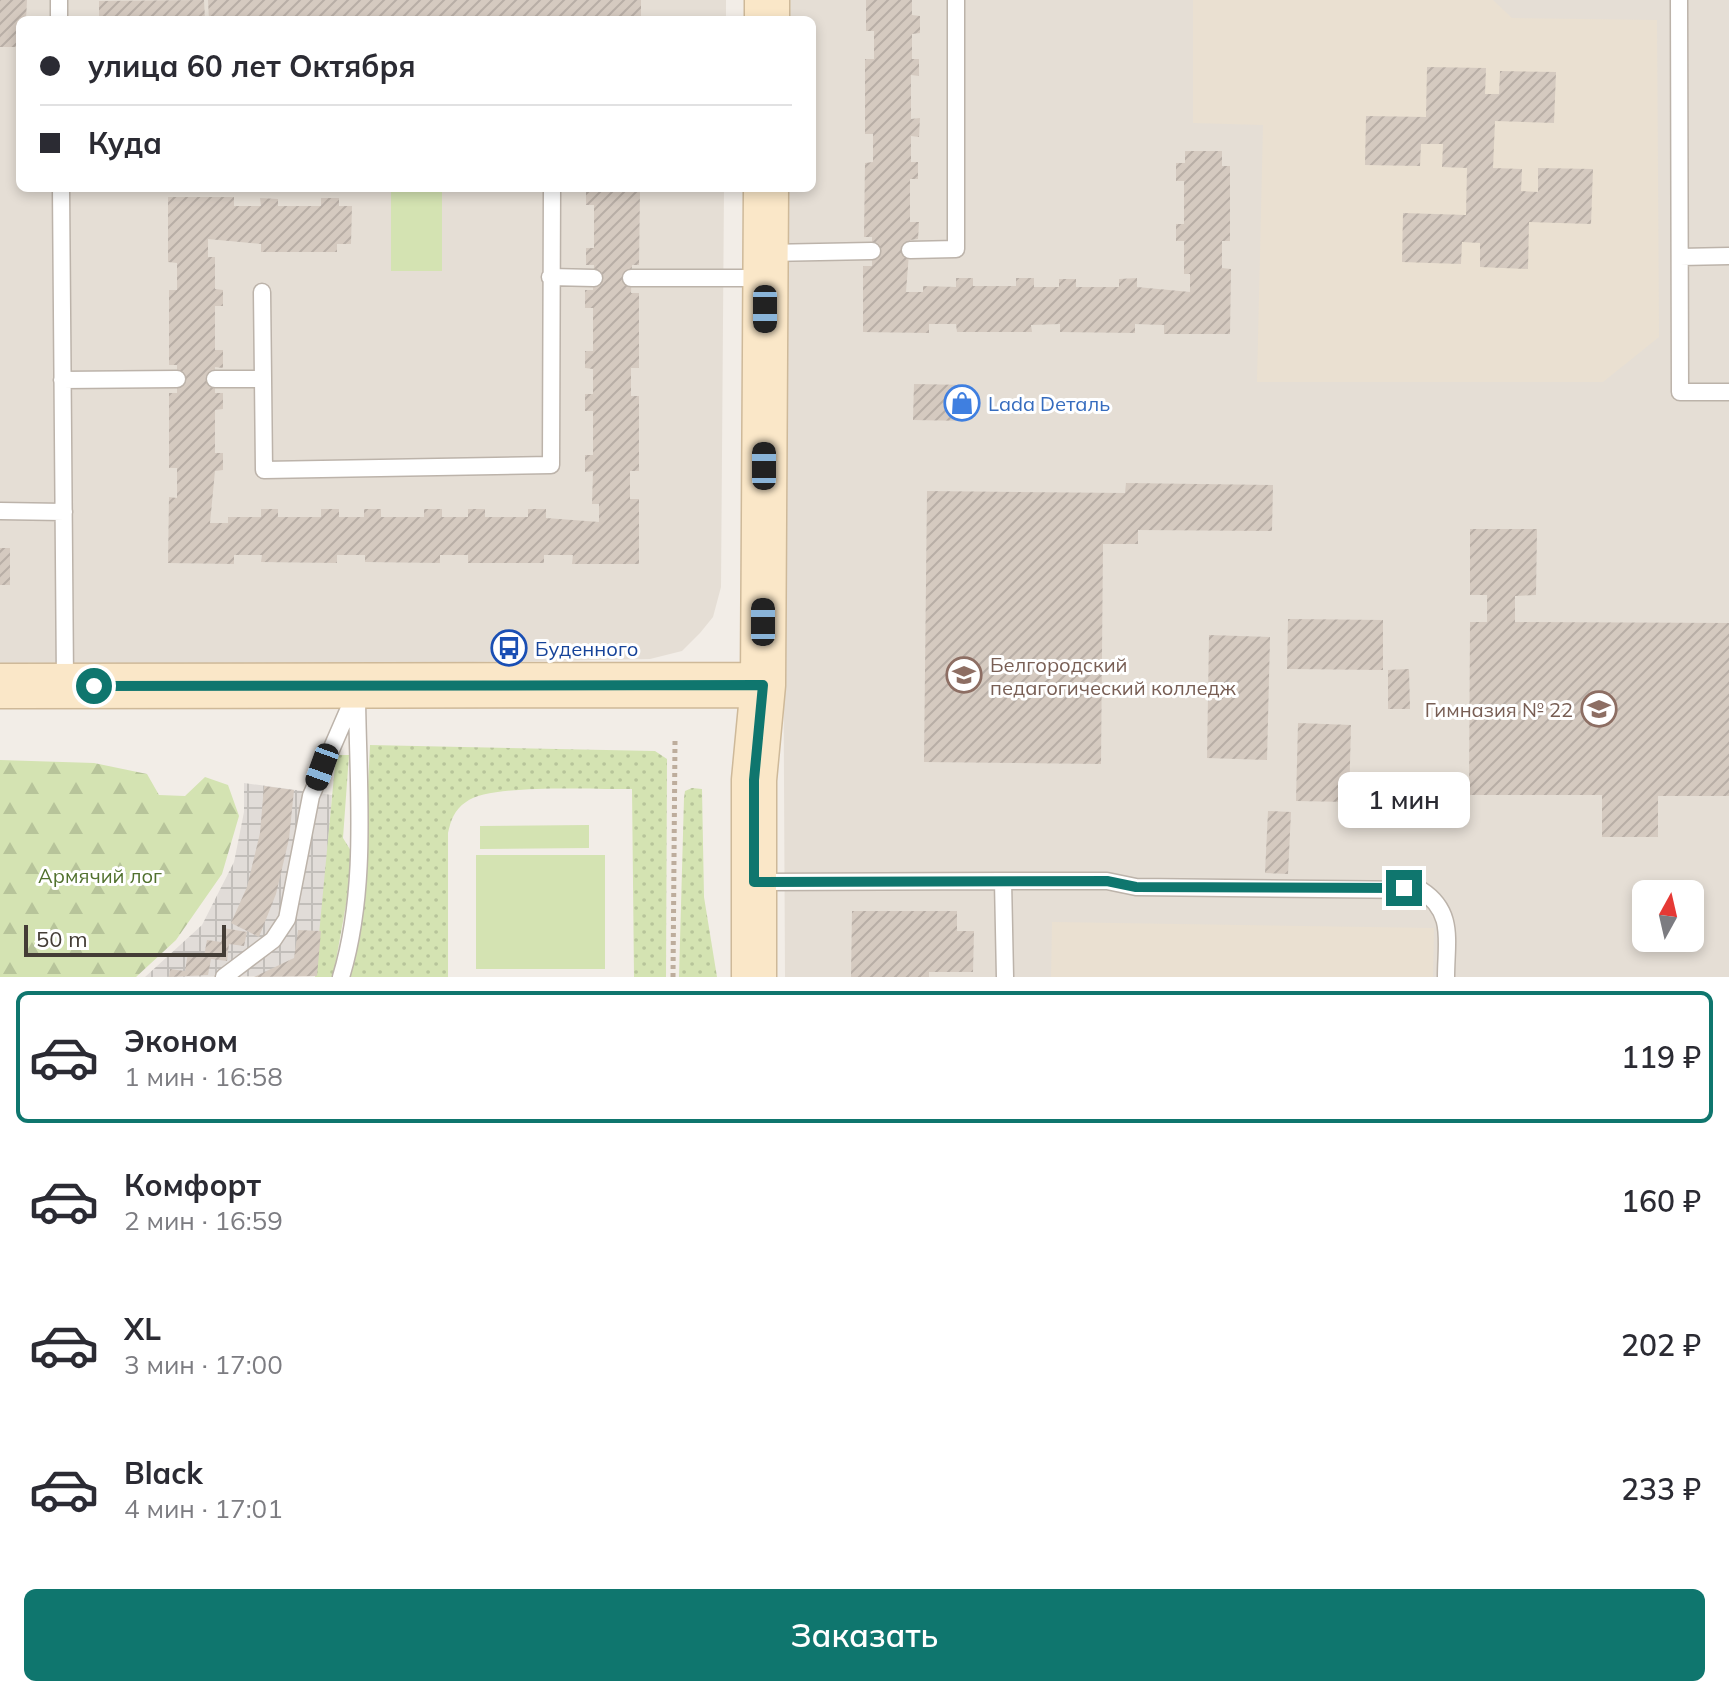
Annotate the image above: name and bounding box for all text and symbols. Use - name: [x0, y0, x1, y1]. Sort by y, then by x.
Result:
- text: улица 60 лет Октября: [88, 47, 416, 85]
- text: Куда: [88, 124, 162, 162]
- car: [753, 285, 777, 333]
- shop icon: Lada Dеталь: [943, 384, 981, 422]
- place label: Lada Dеталь: [988, 391, 1110, 416]
- car: [752, 442, 776, 490]
- car: [751, 598, 775, 646]
- bus stop icon: Буденного: [490, 629, 528, 667]
- place label: Буденного: [535, 636, 638, 661]
- place label: Белгородский педагогический колледж: [990, 652, 1237, 700]
- school or university icon: Белгородский педагогический колледж: [945, 656, 983, 694]
- route start: [76, 668, 112, 704]
- school or university icon: Гимназия № 22: [1580, 690, 1618, 728]
- place label: Гимназия № 22: [1425, 697, 1573, 722]
- car: [303, 740, 341, 794]
- callout: 1 мин: [1338, 772, 1470, 828]
- text: 1 мин: [1368, 783, 1440, 816]
- park label: Армячий лог: [38, 863, 162, 888]
- route end: [1386, 870, 1422, 906]
- north arrow: [1632, 880, 1704, 952]
- map controls: [1632, 880, 1704, 952]
- scale bar: [24, 921, 226, 957]
- text: 50 m: [36, 925, 87, 953]
- icon: car: [28, 1021, 100, 1093]
- text: Эконом: [124, 1022, 238, 1060]
- text: 119 ₽: [1621, 1038, 1701, 1076]
- text: 1 мин · 16:58: [124, 1060, 283, 1093]
- icon: car: [28, 1165, 100, 1237]
- text: Комфорт: [124, 1166, 261, 1204]
- text: 160 ₽: [1621, 1182, 1701, 1220]
- text: 2 мин · 16:59: [124, 1204, 283, 1237]
- icon: car: [28, 1309, 100, 1381]
- text: XL: [124, 1310, 161, 1348]
- text: 202 ₽: [1621, 1326, 1701, 1364]
- text: 3 мин · 17:00: [124, 1348, 283, 1381]
- icon: car: [28, 1453, 100, 1525]
- text: Black: [124, 1454, 203, 1492]
- text: 233 ₽: [1621, 1470, 1701, 1508]
- text: 4 мин · 17:01: [124, 1492, 283, 1525]
- button: Заказать: [24, 1589, 1705, 1681]

